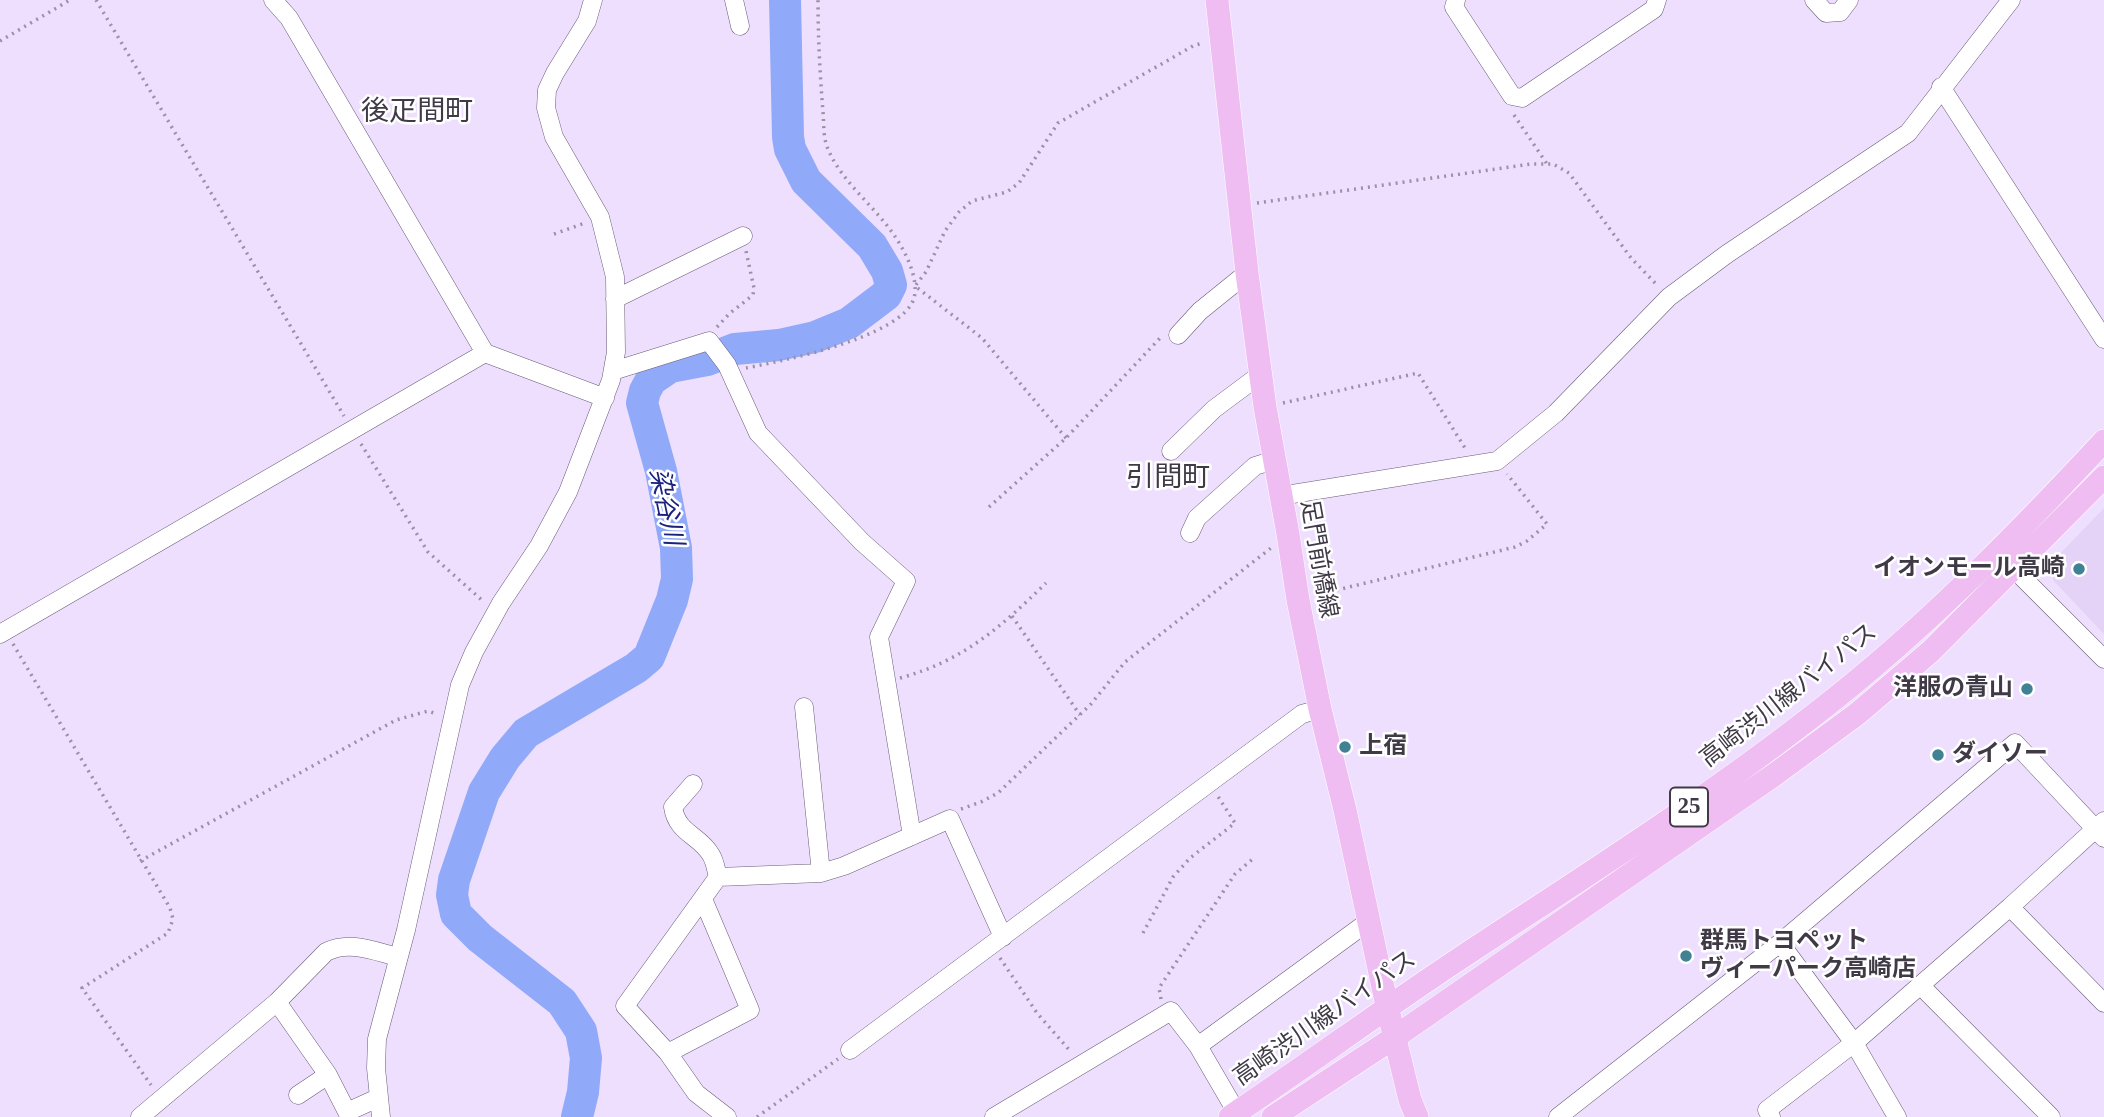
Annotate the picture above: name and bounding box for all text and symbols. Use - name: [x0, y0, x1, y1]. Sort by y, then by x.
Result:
- district label: 後疋間町: [361, 96, 473, 130]
- district label: 引間町: [1126, 462, 1210, 496]
- water label: 染谷川: [642, 466, 688, 548]
- street label: 足門前橋線: [1293, 497, 1343, 621]
- place label: イオンモール高崎: [1873, 555, 2065, 583]
- marker: イオンモール高崎: [2071, 561, 2087, 577]
- street label: 高崎渋川線バイパス: [1695, 618, 1883, 774]
- place label: 洋服の青山: [1893, 675, 2013, 703]
- marker: 洋服の青山: [2019, 681, 2035, 697]
- place label: 上宿: [1359, 733, 1407, 761]
- marker: 上宿: [1337, 739, 1353, 755]
- place label: ダイソー: [1952, 741, 2048, 769]
- marker: ダイソー: [1930, 747, 1946, 763]
- road number: 25: [1670, 788, 1708, 827]
- place label: 群馬トヨペット ヴィーパーク高崎店: [1700, 928, 1916, 984]
- street label: 高崎渋川線バイパス: [1228, 945, 1422, 1093]
- marker: 群馬トヨペット ヴィーパーク高崎店: [1678, 948, 1694, 964]

